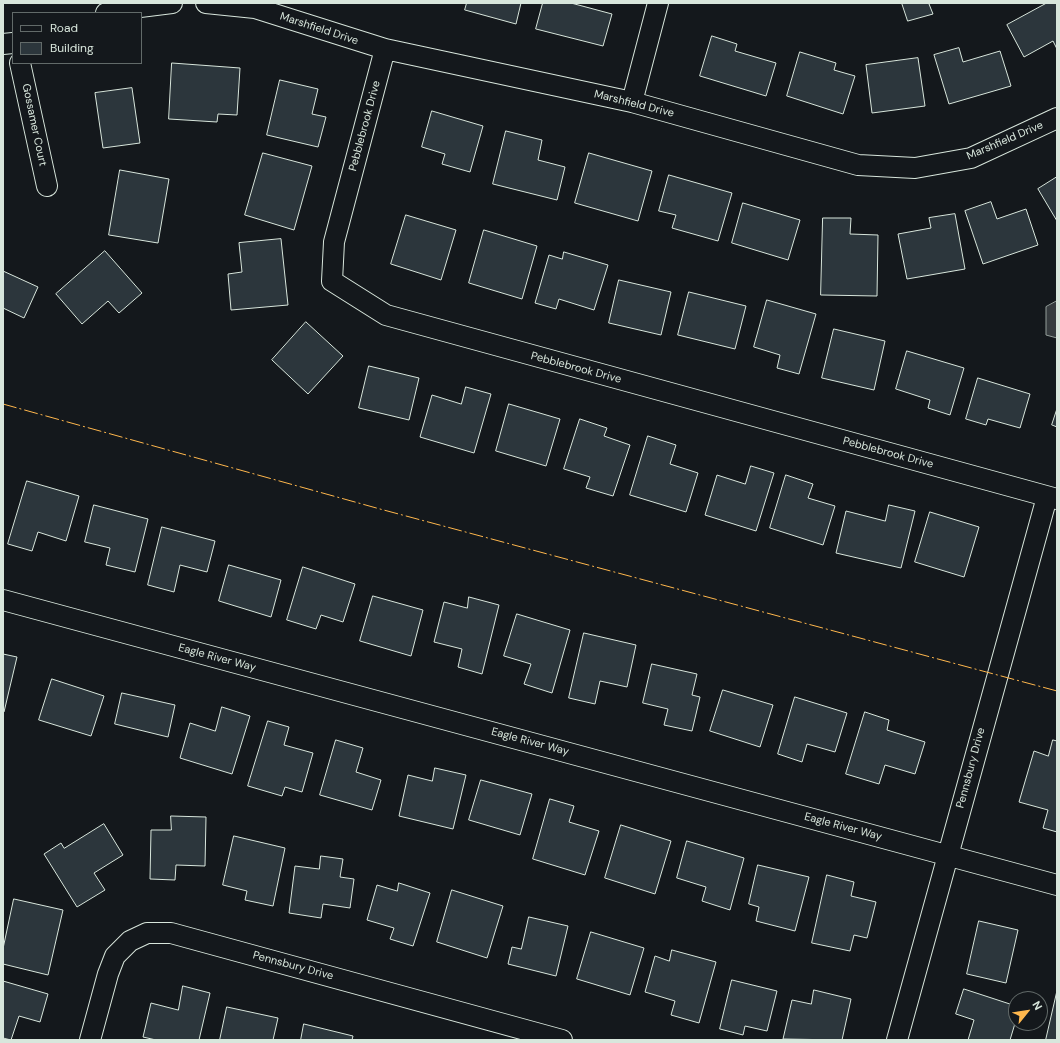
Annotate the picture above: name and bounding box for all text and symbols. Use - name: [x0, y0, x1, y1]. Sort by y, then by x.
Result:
- street label: Marshfield Drive: [278, 10, 360, 48]
- legend: [12, 12, 142, 64]
- text: Road: [50, 20, 78, 36]
- text: Building: [50, 40, 94, 56]
- street label: Pebblebrook Drive: [347, 79, 383, 173]
- street label: Gossamer Court: [19, 83, 49, 167]
- street label: Marshfield Drive: [593, 88, 675, 120]
- street label: Marshfield Drive: [965, 119, 1045, 163]
- street label: Pebblebrook Drive: [529, 350, 623, 386]
- street label: Pebblebrook Drive: [841, 435, 935, 471]
- street label: Eagle River Way: [177, 641, 257, 675]
- street label: Eagle River Way: [490, 725, 570, 759]
- street label: Pennsbury Drive: [954, 726, 988, 810]
- street label: Eagle River Way: [803, 810, 883, 844]
- street label: Pennsbury Drive: [251, 949, 335, 983]
- north arrow: [1008, 991, 1048, 1031]
- text: N: [1029, 999, 1046, 1012]

